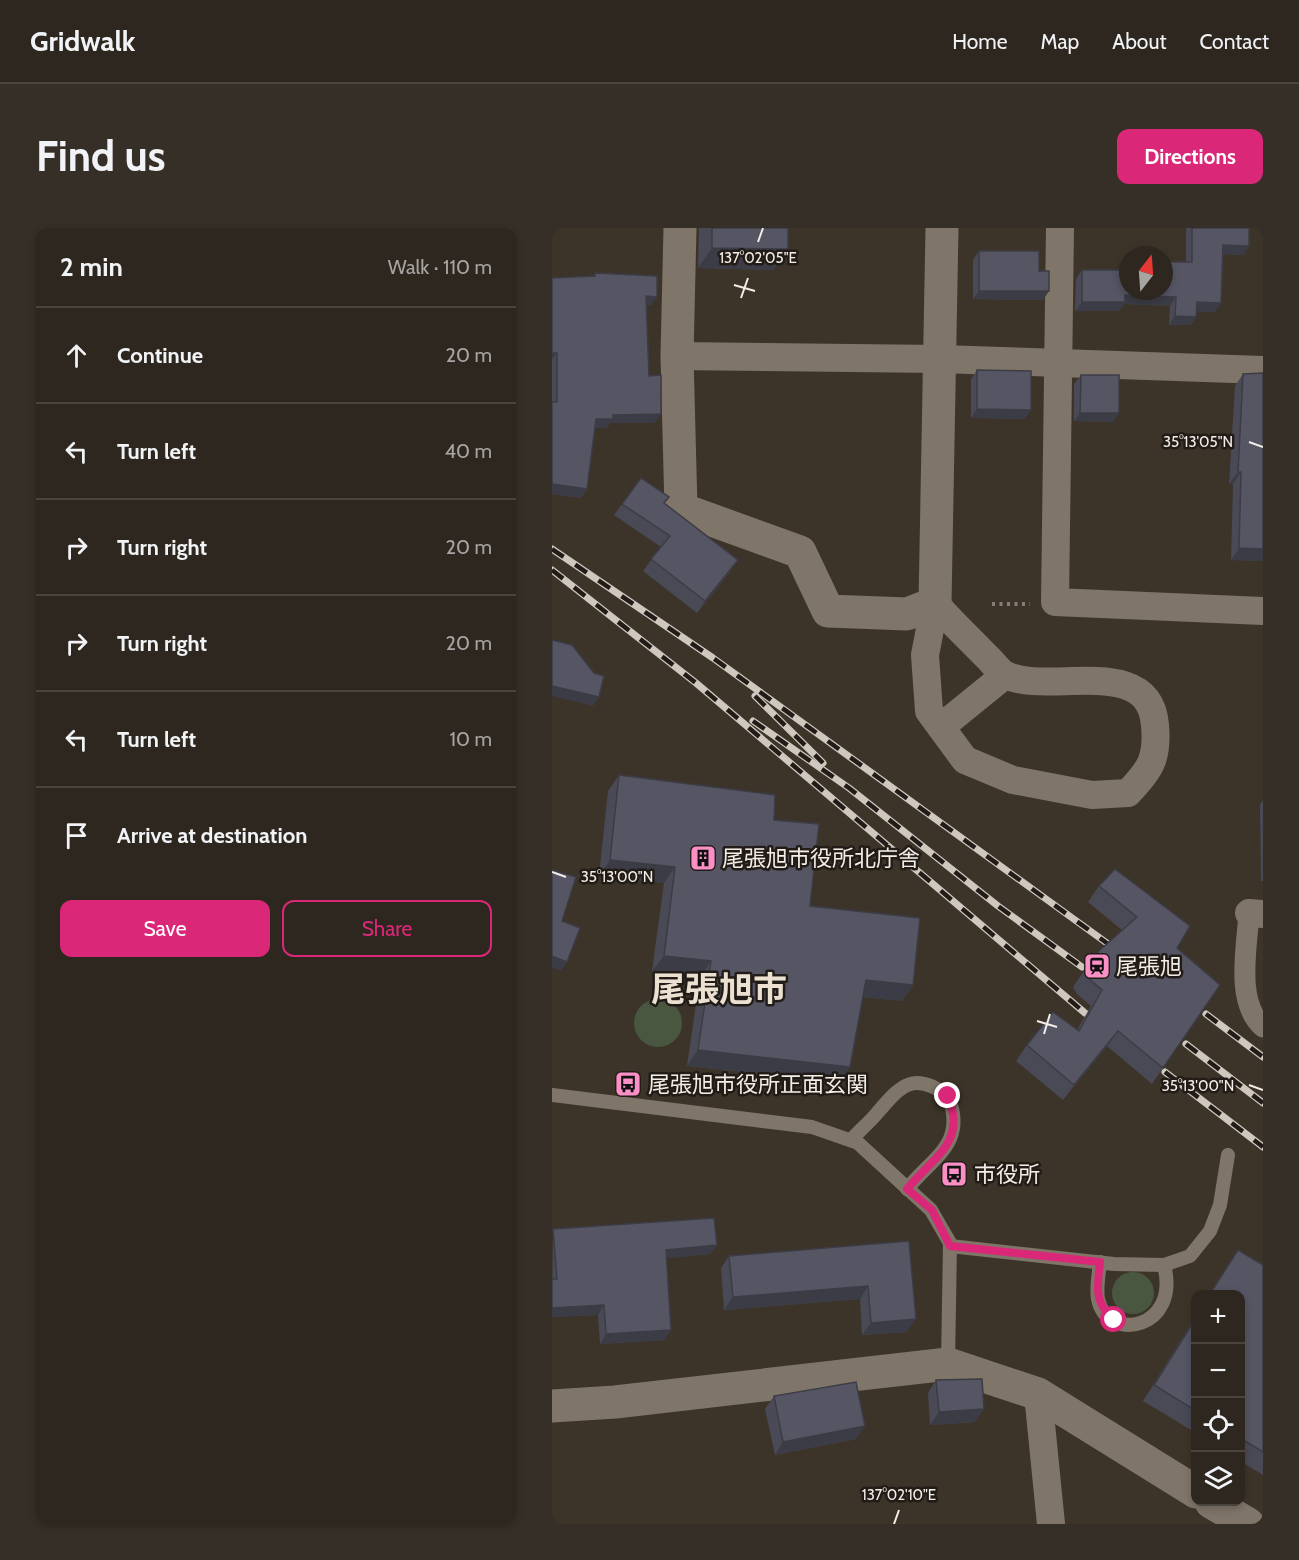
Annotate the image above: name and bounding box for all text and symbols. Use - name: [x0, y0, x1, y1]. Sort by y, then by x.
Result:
- text: Gridwalk: [30, 24, 135, 58]
- text: Home: [952, 29, 1008, 54]
- text: Map: [1041, 29, 1079, 54]
- text: About: [1112, 29, 1166, 54]
- text: Contact: [1199, 29, 1269, 54]
- button: Directions: [1117, 129, 1263, 184]
- text: Find us: [36, 130, 165, 182]
- north arrow: [1119, 246, 1173, 300]
- text: 137°02'05"E: [719, 249, 797, 267]
- text: 2 min: [60, 251, 123, 283]
- text: Walk · 110 m: [388, 255, 492, 279]
- icon: ahead: [60, 339, 93, 372]
- text: Continue: [117, 342, 203, 369]
- text: 20 m: [446, 343, 492, 367]
- text: 35°13'05"N: [1163, 433, 1233, 451]
- icon: left: [60, 435, 93, 468]
- text: Turn left: [117, 438, 196, 465]
- text: 40 m: [444, 439, 492, 463]
- icon: right: [60, 531, 93, 564]
- text: Turn right: [117, 534, 207, 561]
- text: 20 m: [446, 535, 492, 559]
- icon: right: [60, 627, 93, 660]
- text: Turn right: [117, 630, 207, 657]
- text: 20 m: [446, 631, 492, 655]
- icon: left: [60, 723, 93, 756]
- text: Turn left: [117, 726, 196, 753]
- text: 10 m: [449, 727, 492, 751]
- icon: arrive: [60, 819, 93, 852]
- text: Arrive at destination: [117, 822, 307, 849]
- building icon: 尾張旭市役所北庁舎: [688, 843, 718, 873]
- place label: 尾張旭市役所北庁舎: [722, 845, 920, 872]
- text: 35°13'00"N: [581, 868, 653, 886]
- button: Save: [60, 900, 270, 957]
- button: Share: [282, 900, 492, 957]
- station icon: 尾張旭: [1082, 951, 1112, 981]
- place label: 尾張旭: [1116, 953, 1182, 980]
- district label: 尾張旭市: [651, 968, 787, 1010]
- bus stop icon: 尾張旭市役所正面玄関: [613, 1069, 643, 1099]
- place label: 尾張旭市役所正面玄関: [648, 1071, 868, 1098]
- text: 35°13'00"N: [1162, 1077, 1234, 1095]
- route end: [934, 1082, 960, 1108]
- bus stop icon: 市役所: [939, 1159, 969, 1189]
- place label: 市役所: [974, 1161, 1040, 1188]
- map controls: [1191, 1290, 1245, 1506]
- button: +: [1191, 1290, 1245, 1344]
- route start: [1100, 1306, 1126, 1332]
- button: −: [1191, 1344, 1245, 1398]
- button: locate: [1191, 1398, 1245, 1452]
- button: layers: [1191, 1452, 1245, 1506]
- text: 137°02'10"E: [862, 1486, 936, 1504]

